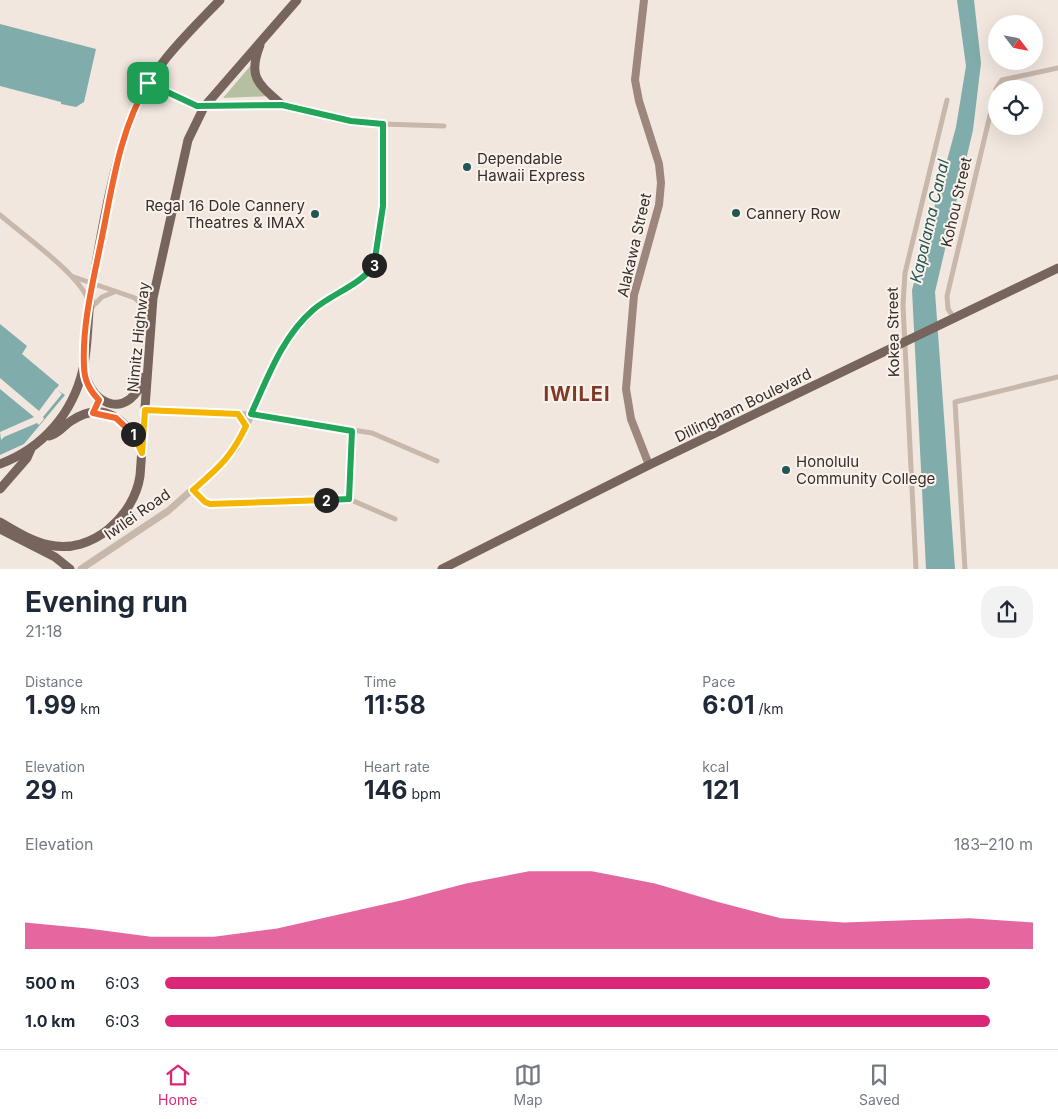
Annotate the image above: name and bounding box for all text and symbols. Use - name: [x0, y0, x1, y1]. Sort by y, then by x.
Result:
- north arrow: [988, 15, 1042, 70]
- map controls: [988, 15, 1043, 135]
- pin: [127, 62, 169, 104]
- icon: arrive: [134, 69, 162, 97]
- button: locate: [988, 80, 1043, 135]
- place label: Dependable Hawaii Express: [477, 149, 585, 185]
- street label: Kohou Street: [936, 155, 976, 249]
- water label: Kapalama Canal: [905, 157, 953, 285]
- marker: Dependable Hawaii Express: [461, 161, 473, 173]
- street label: Alakawa Street: [613, 191, 655, 299]
- place label: Regal 16 Dole Cannery Theatres & IMAX: [145, 196, 306, 232]
- place label: Cannery Row: [746, 204, 841, 223]
- marker: Cannery Row: [730, 207, 742, 219]
- marker: Regal 16 Dole Cannery Theatres & IMAX: [309, 208, 321, 220]
- pin: 3: [362, 252, 386, 278]
- text: 3: [370, 257, 379, 274]
- street label: Nimitz Highway: [123, 280, 153, 393]
- street label: Kokea Street: [883, 287, 903, 377]
- street label: Dillingham Boulevard: [672, 364, 814, 446]
- district label: IWILEI: [543, 382, 611, 406]
- pin: 1: [120, 422, 146, 446]
- text: 1: [130, 426, 137, 443]
- place label: Honolulu Community College: [796, 452, 935, 488]
- marker: Honolulu Community College: [780, 464, 792, 476]
- street label: Iwilei Road: [100, 484, 174, 544]
- pin: 2: [314, 488, 338, 512]
- text: 2: [322, 492, 331, 509]
- text: Evening run: [25, 585, 188, 619]
- button: share: [981, 586, 1033, 638]
- text: 21:18: [25, 621, 62, 641]
- text: Distance: [25, 673, 83, 690]
- text: Time: [364, 673, 397, 690]
- text: Pace: [702, 673, 735, 690]
- text: 1.99: [25, 690, 76, 720]
- text: 11:58: [364, 690, 426, 720]
- text: 6:01: [702, 690, 755, 720]
- text: km: [76, 700, 100, 717]
- text: /km: [755, 700, 784, 717]
- text: Elevation: [25, 758, 85, 775]
- text: Heart rate: [364, 758, 430, 775]
- text: kcal: [702, 758, 729, 775]
- text: 29: [25, 775, 57, 805]
- text: 146: [364, 775, 408, 805]
- text: 121: [702, 775, 740, 805]
- text: m: [57, 785, 73, 802]
- text: bpm: [408, 785, 441, 802]
- text: Elevation: [25, 834, 94, 854]
- text: 183–210 m: [954, 834, 1033, 854]
- text: 500 m: [25, 973, 75, 993]
- text: 6:03: [105, 973, 140, 993]
- text: 1.0 km: [25, 1011, 75, 1031]
- text: 6:03: [105, 1011, 140, 1031]
- tab: Home: [158, 1061, 197, 1108]
- tab: Map: [514, 1061, 543, 1108]
- tab: Saved: [859, 1061, 900, 1108]

